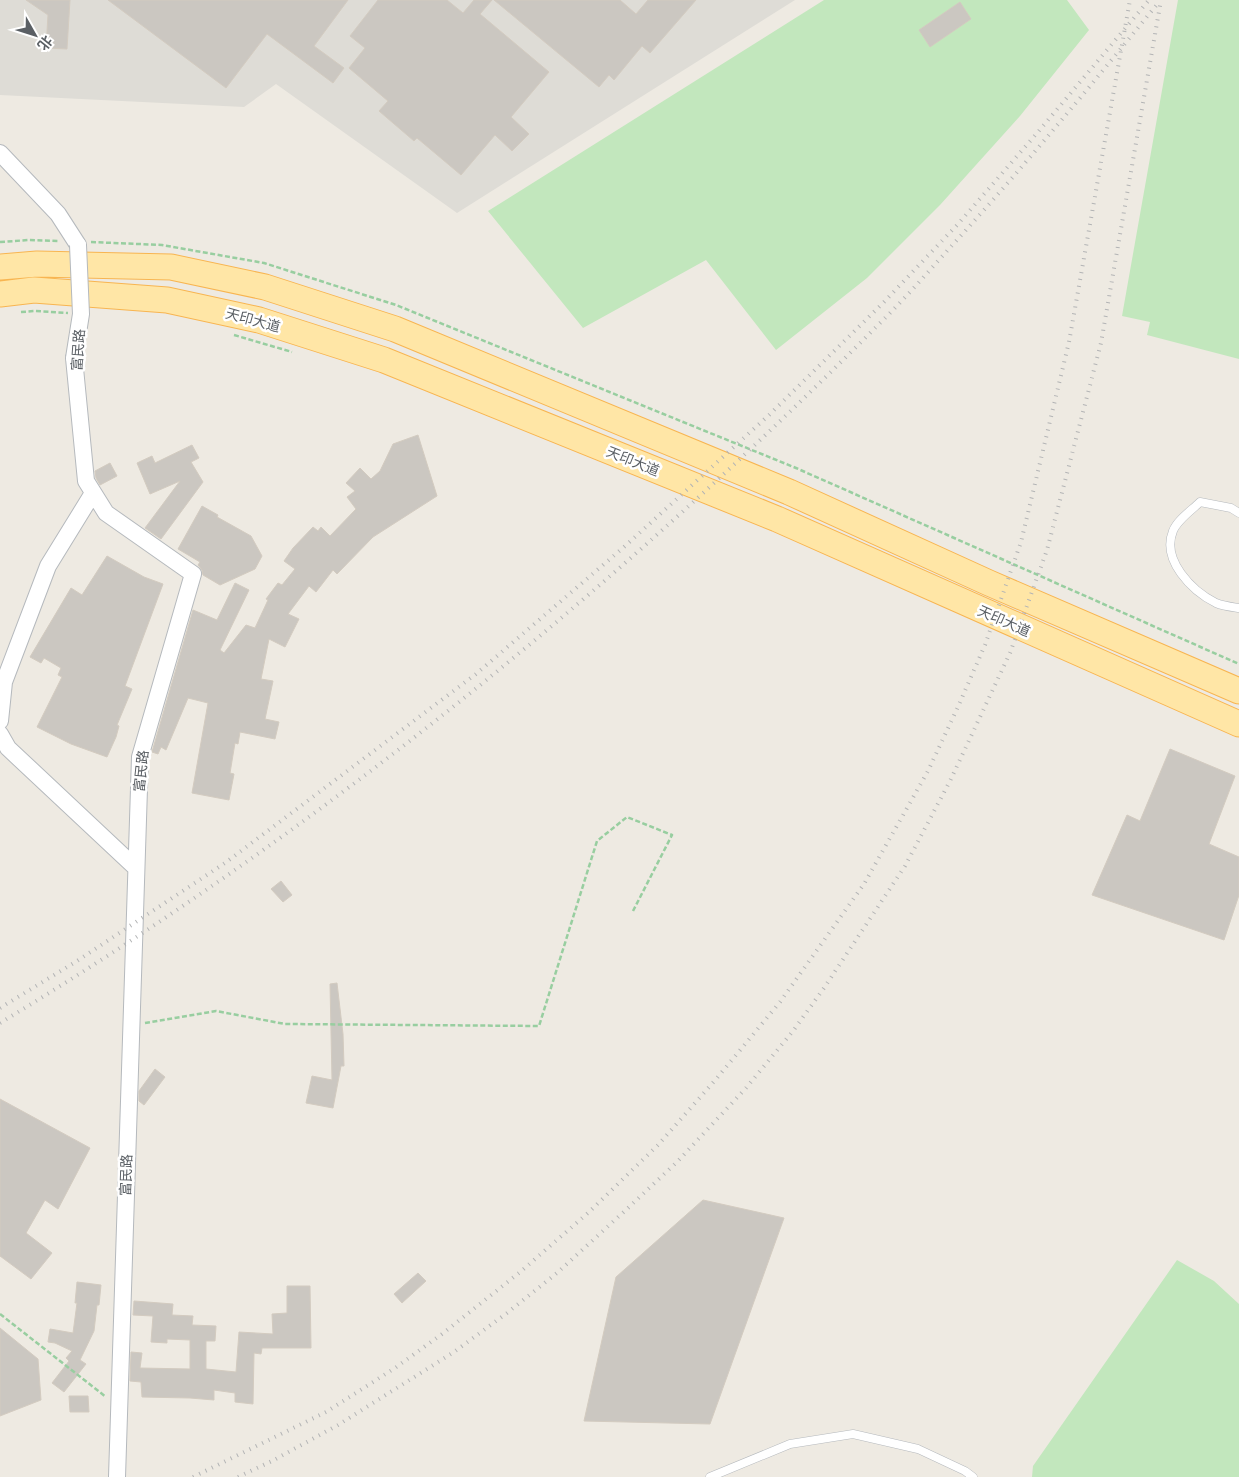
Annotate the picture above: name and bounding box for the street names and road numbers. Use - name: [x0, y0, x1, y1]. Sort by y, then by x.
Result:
- street label: 天印大道: [224, 304, 282, 336]
- street label: 富民路: [68, 328, 88, 372]
- street label: 天印大道: [604, 442, 662, 480]
- street label: 天印大道: [975, 601, 1033, 641]
- street label: 富民路: [130, 749, 152, 793]
- street label: 富民路: [116, 1154, 136, 1196]

